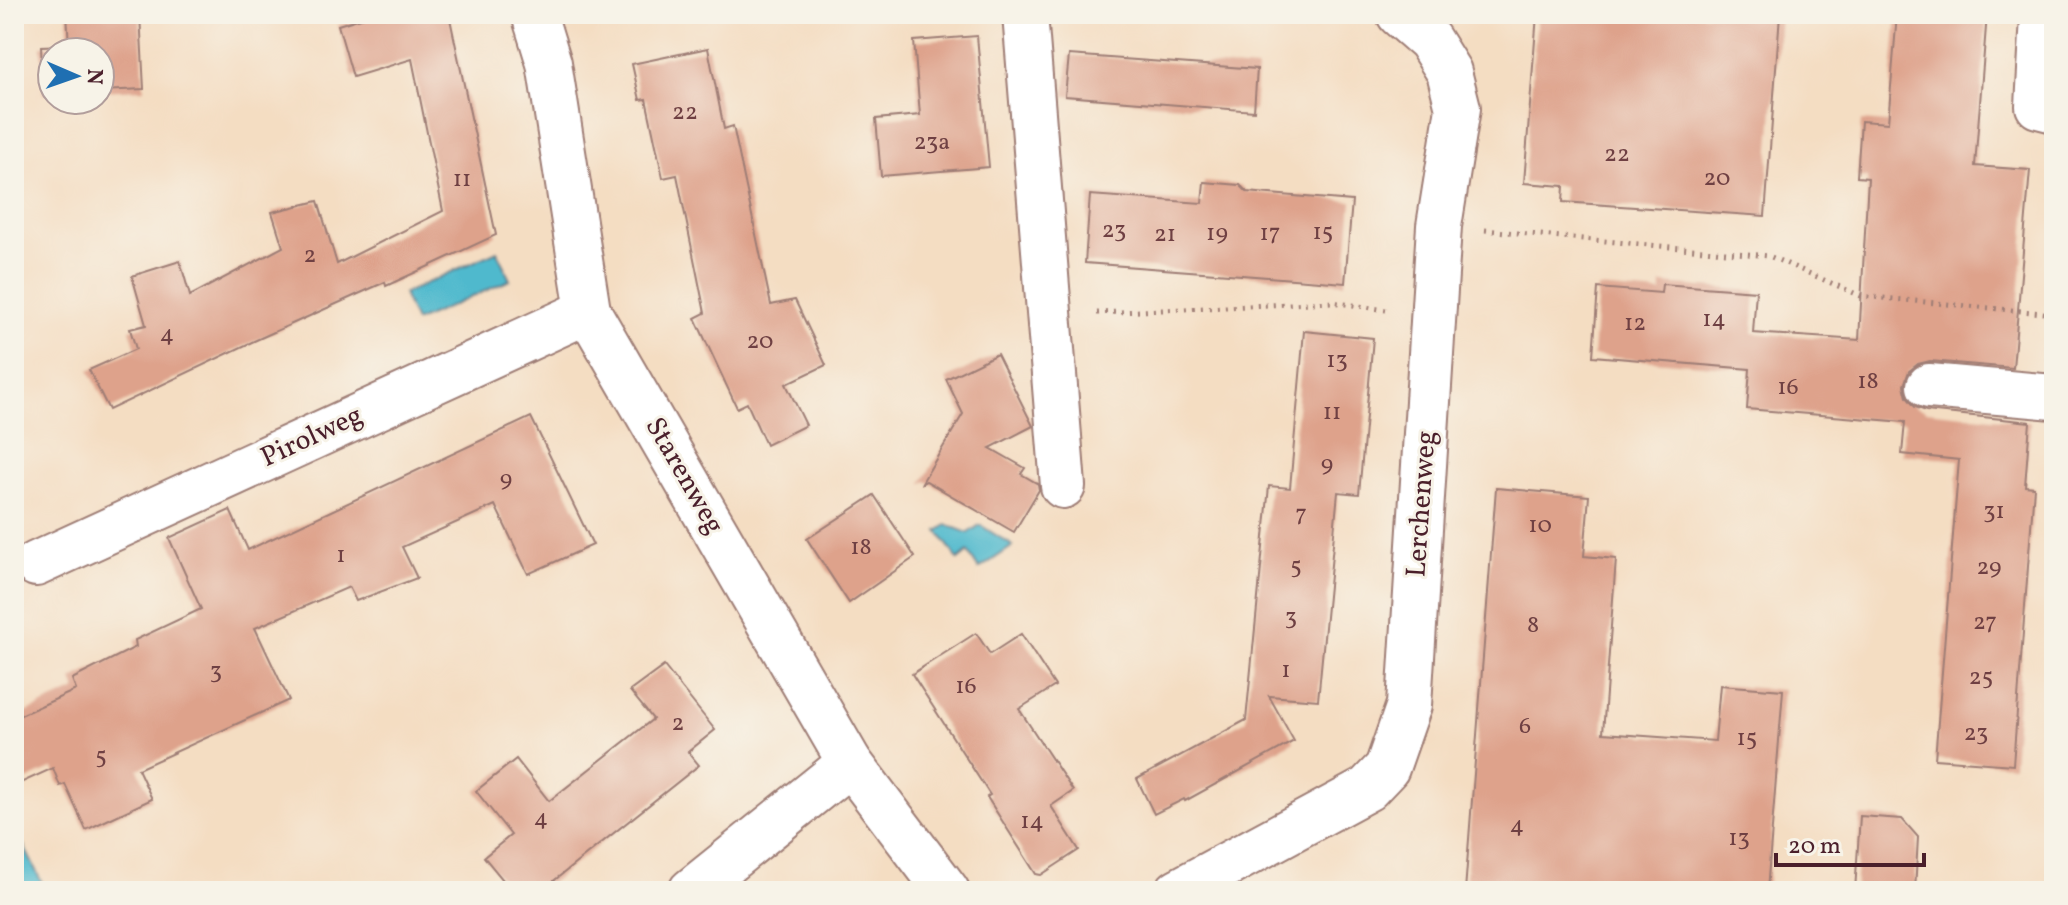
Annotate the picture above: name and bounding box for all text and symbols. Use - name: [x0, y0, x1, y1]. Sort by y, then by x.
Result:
- north arrow: [36, 36, 116, 116]
- text: N: [78, 68, 109, 85]
- house number: 22: [672, 96, 698, 130]
- house number: 23a: [914, 126, 950, 160]
- house number: 22: [1604, 138, 1630, 172]
- house number: 20: [1703, 162, 1731, 196]
- house number: 11: [453, 163, 471, 197]
- house number: 23: [1102, 214, 1126, 248]
- house number: 15: [1313, 216, 1333, 250]
- house number: 19: [1206, 217, 1228, 251]
- house number: 17: [1260, 217, 1280, 251]
- house number: 21: [1154, 218, 1176, 252]
- house number: 2: [304, 239, 316, 273]
- house number: 14: [1702, 303, 1726, 337]
- house number: 12: [1624, 307, 1646, 341]
- house number: 4: [160, 318, 174, 352]
- house number: 20: [746, 325, 774, 359]
- house number: 13: [1326, 344, 1348, 378]
- house number: 18: [1857, 365, 1879, 399]
- house number: 16: [1777, 371, 1799, 405]
- street label: Pirolweg: [255, 396, 369, 478]
- house number: 11: [1323, 396, 1341, 430]
- street label: Starenweg: [635, 410, 733, 542]
- street label: Lerchenweg: [1397, 429, 1447, 579]
- house number: 9: [1321, 448, 1333, 482]
- house number: 9: [500, 463, 512, 497]
- house number: 31: [1983, 495, 2005, 529]
- house number: 7: [1295, 498, 1307, 532]
- house number: 10: [1528, 509, 1552, 543]
- house number: 18: [850, 531, 872, 565]
- house number: 1: [336, 539, 346, 573]
- house number: 5: [1290, 550, 1302, 584]
- house number: 29: [1976, 551, 2002, 585]
- house number: 3: [1285, 601, 1297, 635]
- house number: 27: [1973, 606, 1997, 640]
- house number: 8: [1527, 609, 1539, 643]
- house number: 1: [1281, 654, 1291, 688]
- house number: 3: [210, 655, 222, 689]
- house number: 25: [1969, 661, 1993, 695]
- house number: 16: [955, 670, 977, 704]
- house number: 2: [672, 707, 684, 741]
- house number: 6: [1519, 710, 1531, 744]
- house number: 23: [1964, 717, 1988, 751]
- house number: 15: [1737, 722, 1757, 756]
- house number: 5: [95, 740, 107, 774]
- house number: 4: [534, 802, 548, 836]
- house number: 14: [1020, 805, 1044, 839]
- house number: 4: [1510, 809, 1524, 843]
- scale bar: [1776, 817, 1924, 867]
- house number: 13: [1728, 822, 1750, 856]
- text: 20 m: [1788, 830, 1841, 864]

